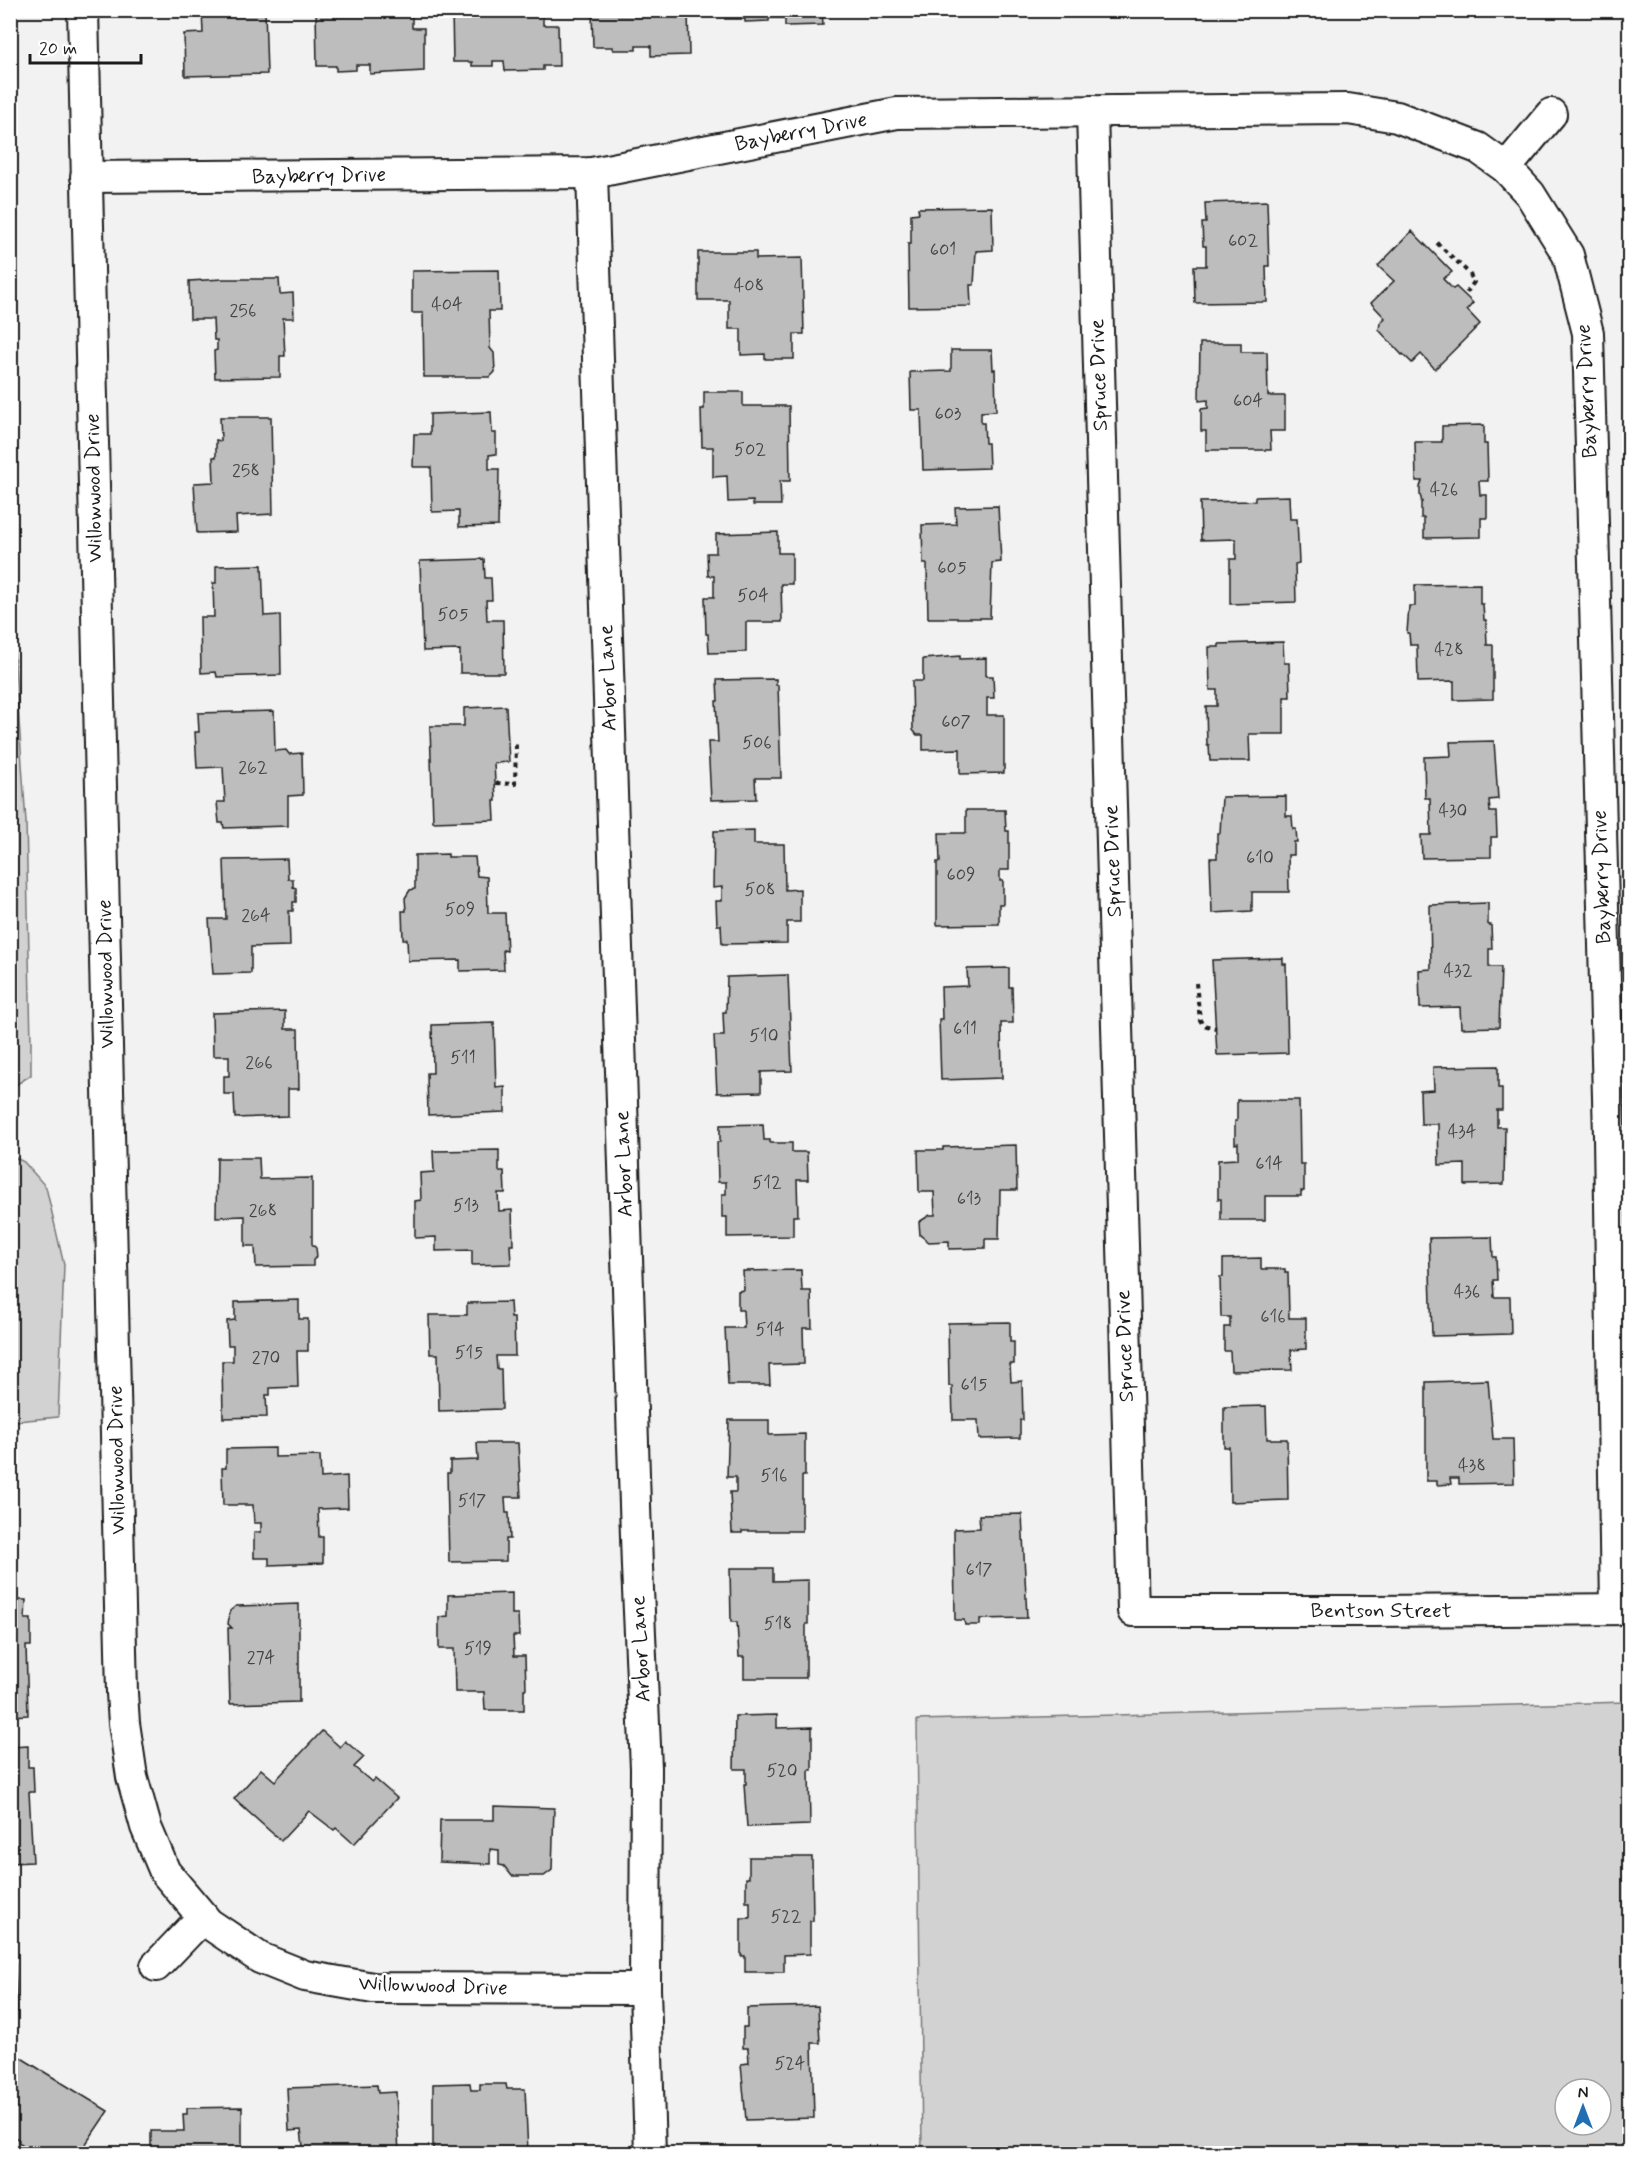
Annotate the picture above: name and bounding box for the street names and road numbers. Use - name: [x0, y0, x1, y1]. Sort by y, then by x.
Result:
- street label: Bayberry Drive: [732, 105, 870, 159]
- street label: Bayberry Drive: [252, 161, 386, 191]
- street label: Spruce Drive: [1083, 318, 1115, 432]
- street label: Bayberry Drive: [1570, 323, 1604, 459]
- street label: Willowwood Drive: [79, 413, 109, 563]
- street label: Arbor Lane: [592, 624, 624, 732]
- street label: Spruce Drive: [1097, 804, 1129, 918]
- street label: Bayberry Drive: [1586, 809, 1618, 945]
- street label: Willowwood Drive: [91, 899, 121, 1049]
- street label: Arbor Lane: [608, 1110, 640, 1218]
- street label: Spruce Drive: [1109, 1289, 1141, 1403]
- street label: Willowwood Drive: [102, 1385, 132, 1535]
- street label: Arbor Lane: [624, 1595, 658, 1703]
- street label: Bentson Street: [1310, 1597, 1452, 1625]
- street label: Willowwood Drive: [358, 1969, 508, 2003]

